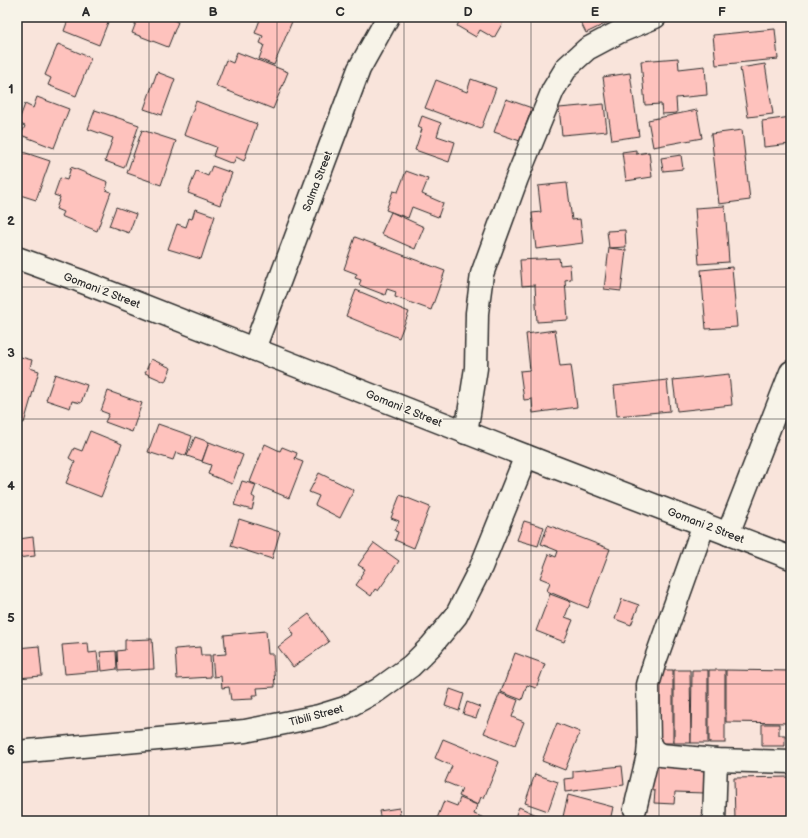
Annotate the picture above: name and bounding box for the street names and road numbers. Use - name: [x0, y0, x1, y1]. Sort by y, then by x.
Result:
- street label: Salma Street: [300, 149, 335, 213]
- street label: Gomani 2 Street: [62, 270, 143, 311]
- street label: Gomani 2 Street: [364, 387, 444, 430]
- street label: Gomani 2 Street: [666, 505, 747, 546]
- street label: Tibili Street: [288, 702, 345, 729]

